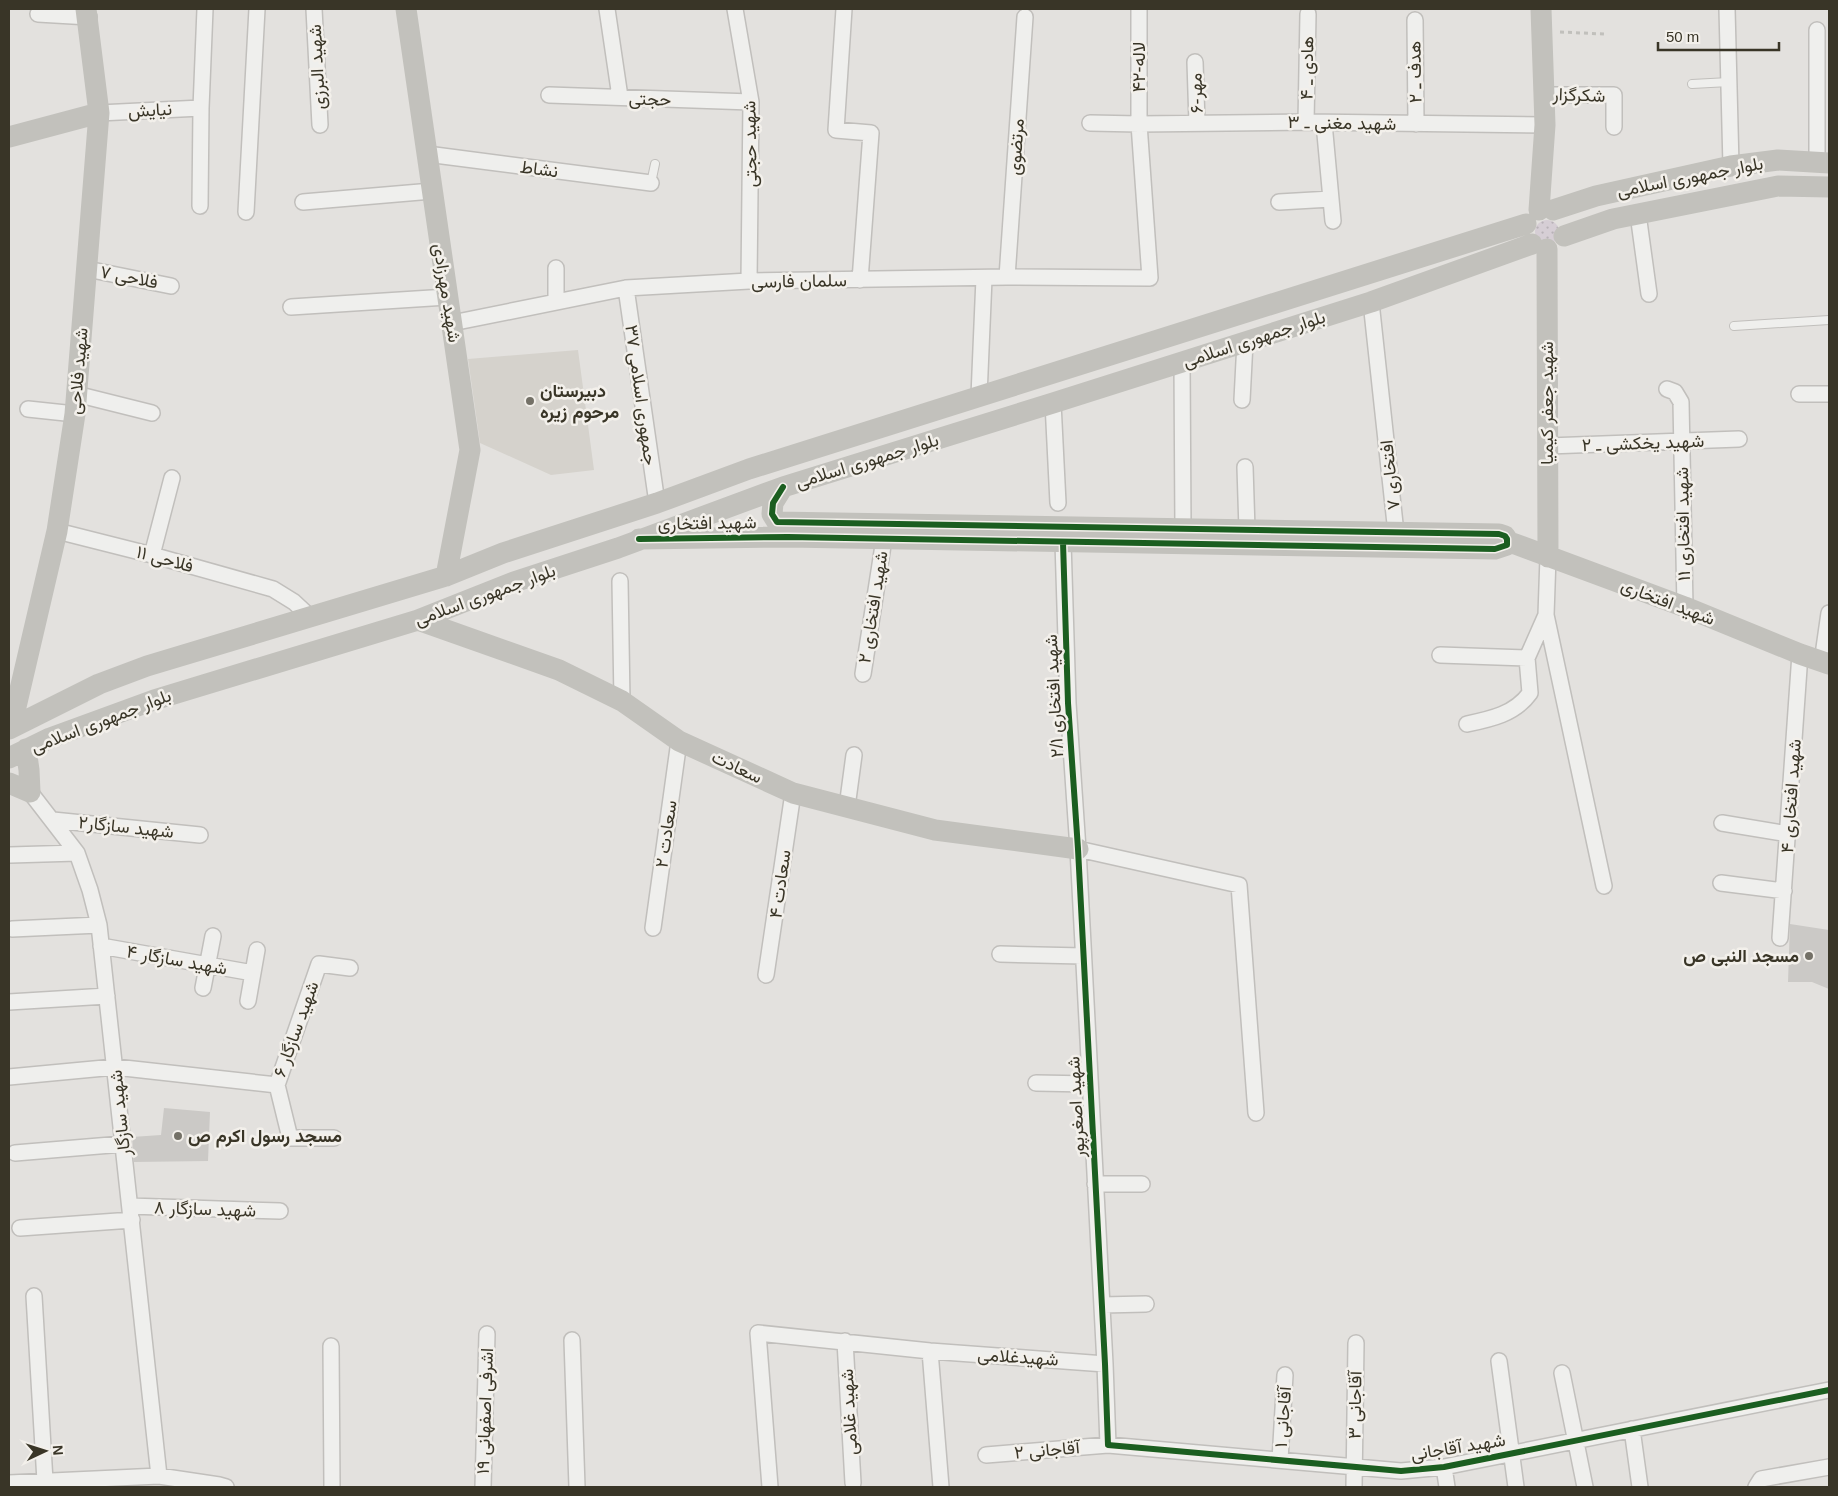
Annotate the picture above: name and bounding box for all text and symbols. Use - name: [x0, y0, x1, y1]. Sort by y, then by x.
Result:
- scale bar: [1658, 20, 1779, 52]
- street label: شهید البرزی: [305, 24, 330, 110]
- text: 50 m: [1666, 28, 1699, 45]
- street label: هادی ـ ۴: [1296, 36, 1319, 100]
- street label: هدف ـ ۲: [1404, 41, 1426, 103]
- street label: لاله-۴۲: [1129, 42, 1149, 92]
- street label: مهر-۶: [1185, 72, 1208, 113]
- street label: شکرگزار: [1551, 84, 1606, 107]
- street label: حجتی: [628, 88, 672, 111]
- street label: نیایش: [127, 99, 173, 122]
- street label: شهید حجتی: [739, 100, 762, 188]
- street label: شهید مغنی ـ ۳: [1287, 112, 1397, 135]
- street label: مرتضوی: [1004, 118, 1029, 176]
- street label: بلوار جمهوری اسلامی: [1615, 153, 1765, 202]
- street label: نشاط: [519, 157, 559, 181]
- street label: شهید مهرزادی: [428, 242, 465, 344]
- street label: فلاحی ۷: [98, 262, 160, 293]
- street label: سلمان فارسی: [751, 270, 847, 293]
- street label: بلوار جمهوری اسلامی: [1180, 307, 1328, 372]
- street label: جمهوری اسلامی ۳۷: [620, 324, 661, 467]
- street label: شهید فلاحی: [64, 327, 93, 415]
- street label: شهید جعفر کیمیا: [1537, 341, 1558, 465]
- place label: دبیرستان مرحوم زیره: [540, 381, 620, 424]
- marker: دبیرستان مرحوم زیره: [524, 395, 536, 407]
- street label: بلوار جمهوری اسلامی: [793, 430, 941, 493]
- street label: شهید یخکشی ـ ۲: [1581, 431, 1705, 456]
- street label: افتخاری ۷: [1376, 439, 1405, 511]
- street label: شهید افتخاری ۱۱: [1672, 467, 1695, 581]
- street label: شهید افتخاری: [657, 512, 757, 535]
- street label: فلاحی ۱۱: [134, 542, 196, 577]
- street label: شهید افتخاری ۲: [854, 549, 893, 665]
- street label: بلوار جمهوری اسلامی: [412, 560, 559, 631]
- street label: شهید افتخاری: [1618, 575, 1718, 630]
- street label: شهید افتخاری ۲/۱: [1041, 634, 1068, 758]
- street label: بلوار جمهوری اسلامی: [28, 685, 174, 758]
- street label: شهید افتخاری ۴: [1777, 738, 1806, 854]
- street label: سعادت: [709, 747, 765, 787]
- street label: سعادت ۲: [651, 799, 681, 869]
- street label: شهید سازگار۲: [77, 812, 175, 843]
- street label: سعادت ۴: [765, 849, 795, 919]
- street label: شهید سازگار ۴: [125, 941, 229, 980]
- place label: مسجد النبی ص: [1683, 946, 1799, 967]
- marker: مسجد النبی ص: [1803, 950, 1815, 962]
- street label: شهید سازگار ۶: [269, 978, 323, 1080]
- street label: شهید اصغرپور: [1063, 1056, 1091, 1159]
- street label: شهید سازگار: [106, 1069, 136, 1158]
- place label: مسجد رسول اکرم ص: [188, 1126, 342, 1148]
- marker: مسجد رسول اکرم ص: [172, 1130, 184, 1142]
- street label: شهید سازگار ۸: [154, 1197, 256, 1222]
- street label: شهیدغلامی: [977, 1344, 1059, 1371]
- street label: اشرفی اصفهانی ۱۹: [473, 1347, 498, 1475]
- street label: شهید غلامی: [837, 1368, 862, 1456]
- street label: آقاجانی ۳: [1344, 1369, 1367, 1439]
- street label: آقاجانی ۱: [1271, 1384, 1296, 1448]
- north arrow: [20, 1426, 70, 1476]
- street label: شهید آقاجانی: [1409, 1430, 1507, 1465]
- street label: آقاجانی ۲: [1013, 1437, 1083, 1464]
- text: N: [50, 1444, 66, 1456]

